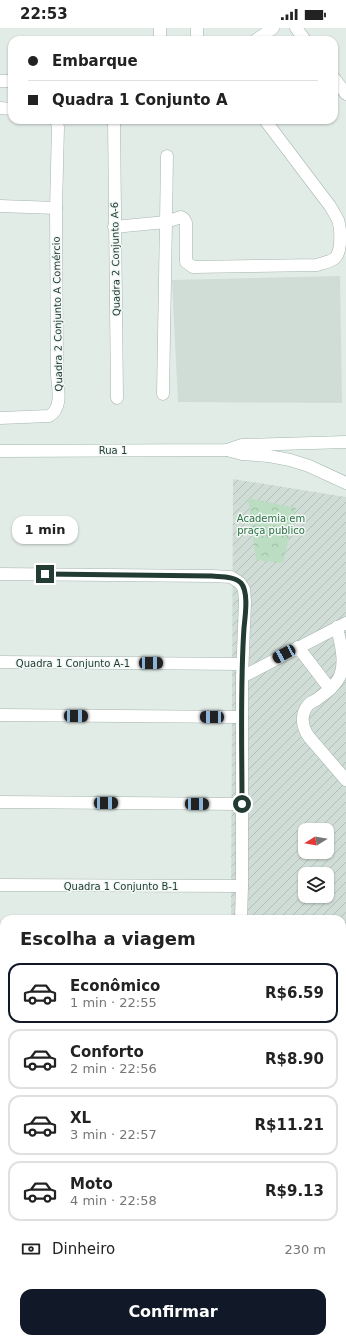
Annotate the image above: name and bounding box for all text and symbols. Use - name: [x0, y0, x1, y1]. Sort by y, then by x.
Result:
- text: 22:53: [20, 5, 68, 23]
- text: Embarque: [52, 52, 138, 70]
- text: Quadra 1 Conjunto A: [52, 91, 228, 109]
- street label: Quadra 2 Conjunto A-6: [109, 202, 122, 316]
- street label: Quadra 2 Conjunto A Comércio: [51, 236, 64, 392]
- street label: Rua 1: [99, 445, 127, 456]
- park label: Academia em praça publico: [237, 513, 305, 536]
- callout: 1 min: [12, 516, 78, 544]
- text: 1 min: [25, 522, 65, 537]
- route end: [36, 565, 54, 583]
- car: [271, 643, 297, 665]
- car: [139, 657, 163, 669]
- street label: Quadra 1 Conjunto A-1: [16, 658, 130, 669]
- car: [64, 710, 88, 722]
- car: [200, 711, 224, 723]
- route start: [233, 795, 251, 813]
- car: [94, 797, 118, 809]
- car: [185, 798, 209, 810]
- north arrow: [298, 823, 334, 859]
- map controls: [298, 823, 334, 903]
- button: layers: [298, 867, 334, 903]
- street label: Quadra 1 Conjunto B-1: [64, 881, 178, 892]
- text: Escolha a viagem: [20, 928, 196, 949]
- icon: car: [22, 975, 58, 1011]
- text: Econômico: [70, 977, 160, 995]
- text: R$6.59: [265, 984, 324, 1002]
- text: 1 min · 22:55: [70, 995, 157, 1010]
- icon: car: [22, 1041, 58, 1077]
- text: Conforto: [70, 1043, 144, 1061]
- text: R$8.90: [265, 1050, 324, 1068]
- text: 2 min · 22:56: [70, 1061, 157, 1076]
- icon: car: [22, 1107, 58, 1143]
- text: XL: [70, 1109, 91, 1127]
- text: R$11.21: [255, 1116, 324, 1134]
- text: 3 min · 22:57: [70, 1127, 157, 1142]
- icon: car: [22, 1173, 58, 1209]
- text: Moto: [70, 1175, 113, 1193]
- text: R$9.13: [265, 1182, 324, 1200]
- text: 4 min · 22:58: [70, 1193, 157, 1208]
- icon: cash: [20, 1238, 42, 1260]
- text: Dinheiro: [52, 1240, 115, 1258]
- text: 230 m: [284, 1242, 326, 1257]
- button: Confirmar: [20, 1289, 326, 1335]

